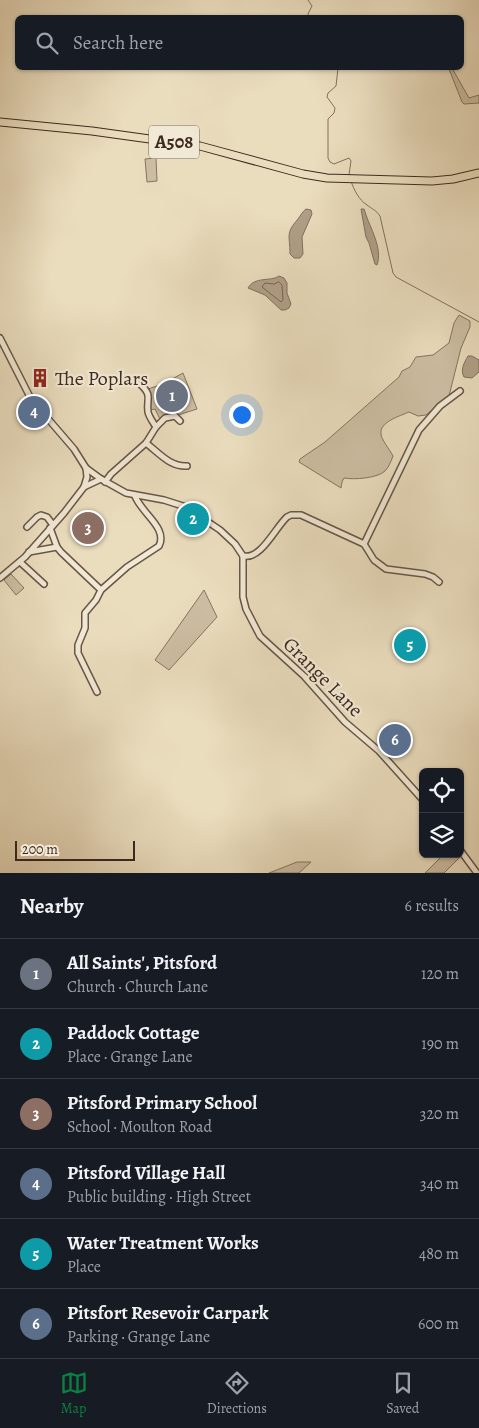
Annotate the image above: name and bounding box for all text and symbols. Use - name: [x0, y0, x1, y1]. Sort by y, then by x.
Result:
- search box: [15, 15, 464, 70]
- icon: search: [33, 29, 61, 57]
- text: Search here: [73, 30, 163, 56]
- road number: A508: [149, 125, 199, 158]
- place label: The Poplars: [55, 365, 148, 392]
- building icon: The Poplars: [29, 367, 51, 389]
- pin: 1: [156, 377, 188, 415]
- pin: 4: [18, 393, 50, 431]
- your location: [229, 402, 255, 428]
- pin: 2: [177, 500, 209, 538]
- pin: 3: [72, 509, 104, 547]
- pin: 5: [394, 626, 426, 664]
- street label: Grange Lane: [277, 631, 369, 723]
- pin: 6: [379, 721, 411, 759]
- map controls: [419, 768, 464, 858]
- button: locate: [419, 768, 464, 813]
- button: layers: [419, 813, 464, 858]
- scale bar: [15, 838, 135, 861]
- text: 200 m: [22, 840, 58, 859]
- text: Nearby: [20, 892, 83, 920]
- text: 6 results: [405, 895, 459, 917]
- text: All Saints', Pitsford: [67, 950, 217, 976]
- text: 1: [33, 963, 39, 985]
- text: 120 m: [421, 963, 459, 985]
- text: Church · Church Lane: [67, 976, 208, 998]
- text: Paddock Cottage: [67, 1020, 200, 1046]
- text: 2: [32, 1033, 40, 1055]
- text: 190 m: [421, 1033, 459, 1055]
- text: Place · Grange Lane: [67, 1046, 193, 1068]
- text: Pitsford Primary School: [67, 1090, 257, 1116]
- text: 3: [33, 1103, 39, 1125]
- text: 320 m: [420, 1103, 459, 1125]
- text: School · Moulton Road: [67, 1116, 212, 1138]
- text: Pitsford Village Hall: [67, 1160, 225, 1186]
- text: 4: [32, 1173, 40, 1195]
- text: 340 m: [420, 1173, 459, 1195]
- text: Public building · High Street: [67, 1186, 251, 1208]
- text: Water Treatment Works: [67, 1230, 259, 1256]
- text: 5: [33, 1243, 39, 1265]
- text: 480 m: [419, 1243, 459, 1265]
- text: Place: [67, 1256, 101, 1278]
- text: Pitsfort Resevoir Carpark: [67, 1300, 269, 1326]
- text: 6: [32, 1313, 40, 1335]
- text: 600 m: [418, 1313, 459, 1335]
- text: Parking · Grange Lane: [67, 1326, 210, 1348]
- tab: Map: [60, 1369, 88, 1418]
- tab: Directions: [207, 1369, 267, 1418]
- tab: Saved: [386, 1369, 419, 1418]

